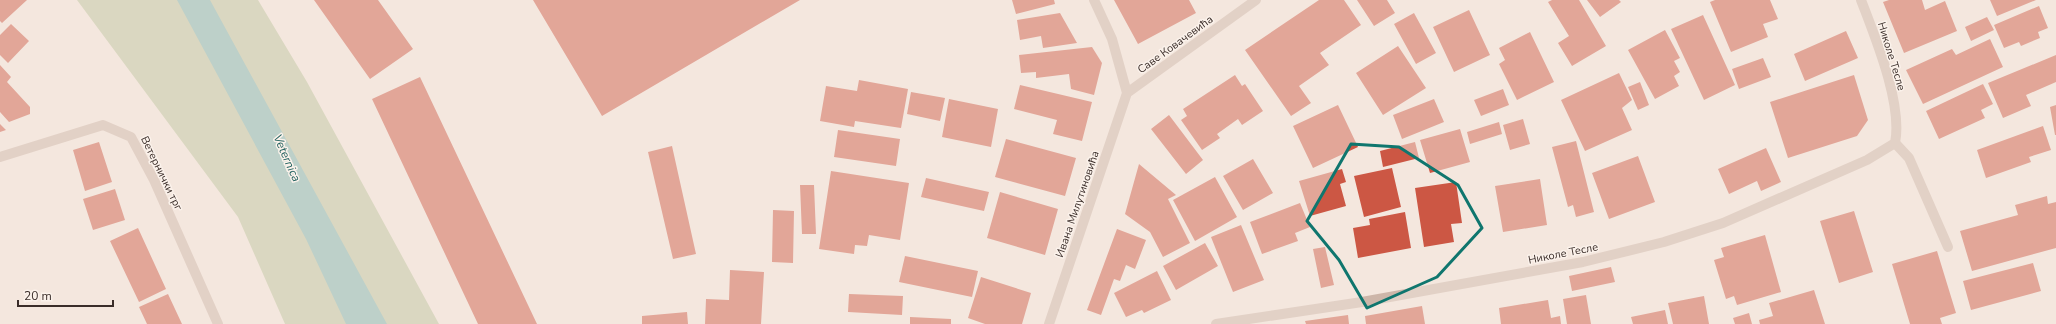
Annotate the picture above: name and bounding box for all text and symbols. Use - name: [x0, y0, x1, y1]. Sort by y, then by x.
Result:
- street label: Саве Ковачевића: [1134, 12, 1216, 77]
- street label: Николе Тесле: [1874, 20, 1909, 92]
- water label: Veternica: [269, 132, 305, 184]
- street label: Ветернички трг: [137, 134, 186, 213]
- street label: Ивана Милутиновића: [1052, 149, 1103, 260]
- street label: Николе Тесле: [1527, 239, 1599, 268]
- scale bar: [18, 282, 113, 308]
- text: 20 m: [24, 288, 52, 304]

